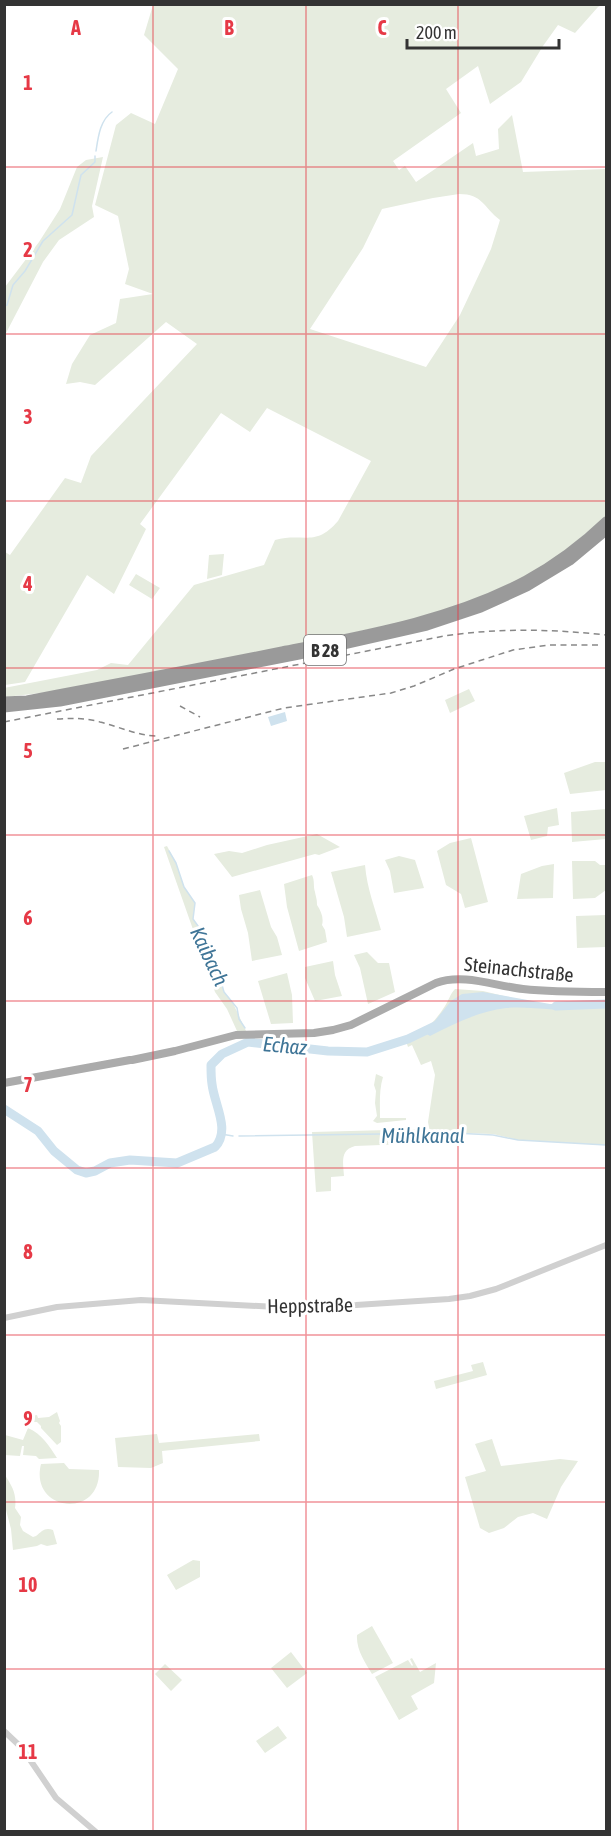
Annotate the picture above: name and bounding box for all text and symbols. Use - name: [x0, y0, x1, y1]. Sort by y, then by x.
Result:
- scale bar: [407, 12, 558, 50]
- text: A: [70, 16, 81, 39]
- text: B: [224, 16, 234, 39]
- text: C: [378, 16, 387, 39]
- text: 200 m: [416, 22, 457, 43]
- text: 1: [23, 71, 33, 94]
- text: 2: [23, 238, 33, 261]
- text: 3: [23, 405, 33, 428]
- text: 4: [22, 572, 33, 595]
- road number: B 28: [304, 635, 346, 665]
- text: 5: [23, 739, 33, 762]
- text: 6: [23, 906, 33, 929]
- water label: Kaibach: [186, 923, 234, 989]
- street label: Steinachstraße: [463, 952, 575, 986]
- water label: Echaz: [262, 1031, 309, 1059]
- text: 7: [23, 1073, 33, 1096]
- water label: Mühlkanal: [381, 1123, 465, 1147]
- text: 8: [23, 1240, 33, 1263]
- street label: Heppstraße: [267, 1293, 353, 1317]
- text: 9: [23, 1407, 33, 1430]
- text: 10: [19, 1573, 37, 1596]
- text: 11: [19, 1740, 37, 1763]

